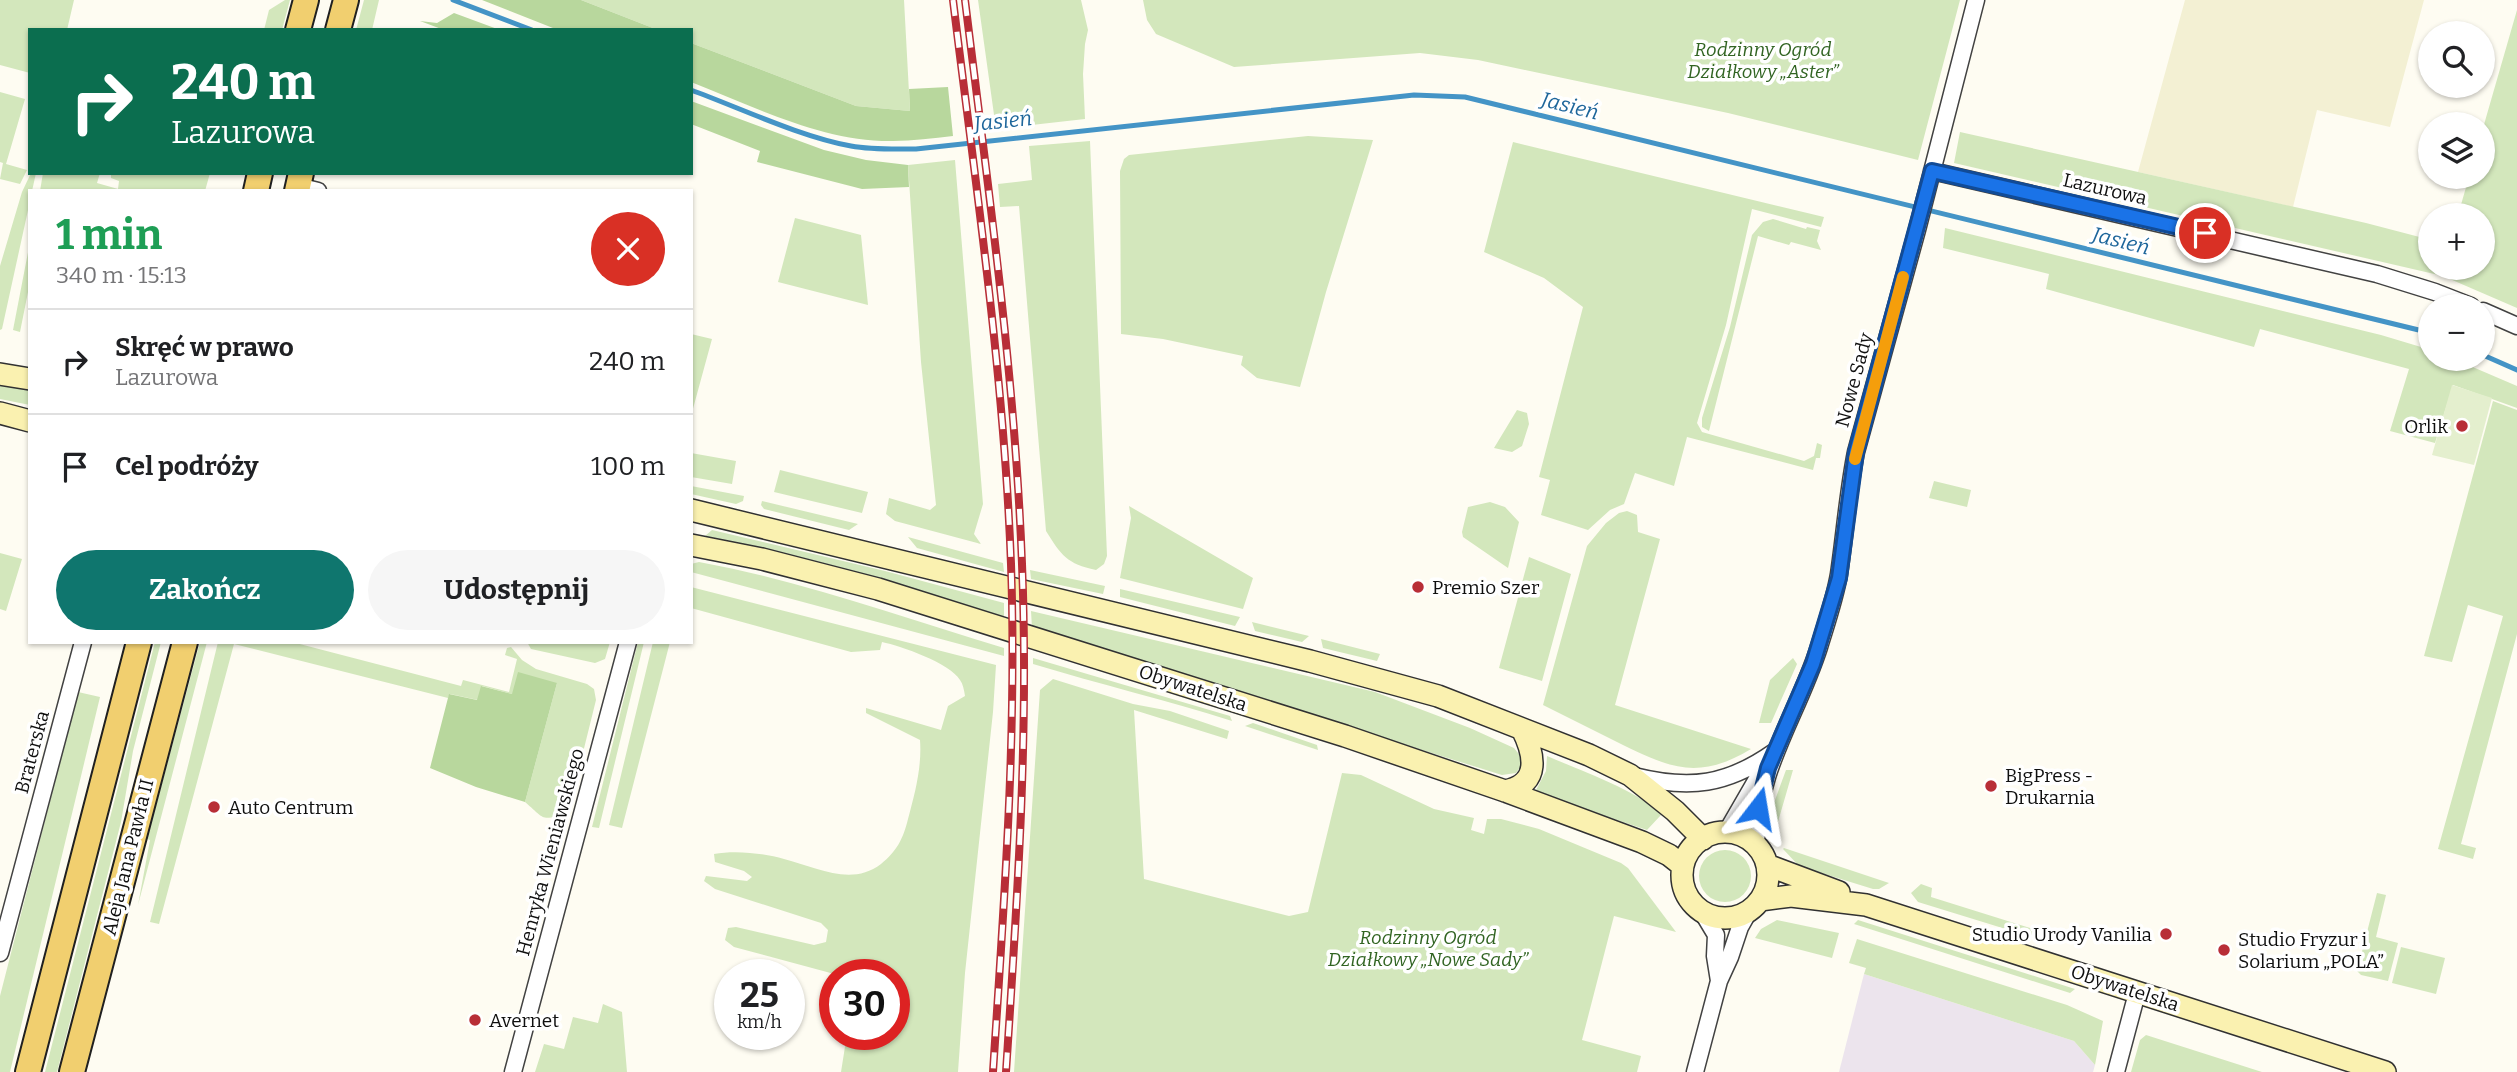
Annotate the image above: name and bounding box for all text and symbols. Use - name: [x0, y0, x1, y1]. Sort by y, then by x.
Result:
- map controls: [2418, 21, 2495, 371]
- button: search: [2418, 21, 2495, 98]
- park label: Rodzinny Ogród Działkowy „Aster”: [1687, 38, 1840, 83]
- text: 240 m: [171, 53, 315, 112]
- icon: right: [56, 56, 147, 147]
- water label: Jasień: [1537, 86, 1601, 126]
- water label: Jasień: [971, 105, 1033, 137]
- button: layers: [2418, 112, 2495, 189]
- text: Lazurowa: [171, 113, 315, 151]
- street label: Lazurowa: [2061, 168, 2150, 210]
- pin: [2175, 203, 2235, 263]
- button: +: [2418, 203, 2495, 280]
- text: 1 min: [56, 210, 162, 260]
- button: close: [591, 212, 665, 286]
- icon: arrive: [2186, 214, 2224, 252]
- water label: Jasień: [2088, 221, 2152, 261]
- text: 340 m · 15:13: [56, 261, 187, 289]
- button: −: [2418, 294, 2495, 371]
- street label: Nowe Sady: [1830, 329, 1878, 430]
- text: Skręć w prawo: [115, 332, 294, 363]
- icon: right: [56, 343, 94, 381]
- text: 240 m: [589, 346, 665, 377]
- text: Lazurowa: [115, 363, 218, 391]
- place label: Orlik: [2404, 415, 2448, 438]
- marker: Orlik: [2454, 418, 2470, 434]
- icon: arrive: [56, 448, 94, 486]
- text: Cel podróży: [115, 451, 258, 482]
- text: 100 m: [591, 451, 665, 482]
- button: Zakończ: [56, 550, 354, 630]
- button: Udostępnij: [368, 550, 665, 630]
- place label: Premio Szer: [1432, 576, 1540, 599]
- marker: Premio Szer: [1410, 579, 1426, 595]
- street label: Obywatelska: [1136, 660, 1251, 717]
- street label: Braterska: [10, 707, 54, 796]
- street label: Henryka Wieniawskiego: [511, 746, 589, 958]
- place label: BigPress - Drukarnia: [2005, 764, 2096, 809]
- position arrow: [1721, 771, 1795, 845]
- street label: Aleja Jana Pawła II: [97, 776, 159, 938]
- marker: BigPress - Drukarnia: [1983, 778, 1999, 794]
- place label: Auto Centrum: [228, 796, 353, 819]
- marker: Auto Centrum: [206, 799, 222, 815]
- place label: Studio Urody Vanilia: [1972, 923, 2153, 946]
- park label: Rodzinny Ogród Działkowy „Nowe Sady”: [1328, 926, 1530, 971]
- marker: Studio Urody Vanilia: [2158, 926, 2174, 942]
- place label: Studio Fryzur i Solarium „POLA”: [2238, 928, 2384, 973]
- marker: Studio Fryzur i Solarium „POLA”: [2216, 942, 2232, 958]
- speed limit sign: 30: [819, 959, 910, 1050]
- street label: Obywatelska: [2068, 960, 2183, 1017]
- text: 25: [740, 974, 779, 1016]
- place label: Avernet: [489, 1009, 559, 1032]
- text: km/h: [737, 1011, 782, 1033]
- marker: Avernet: [467, 1012, 483, 1028]

